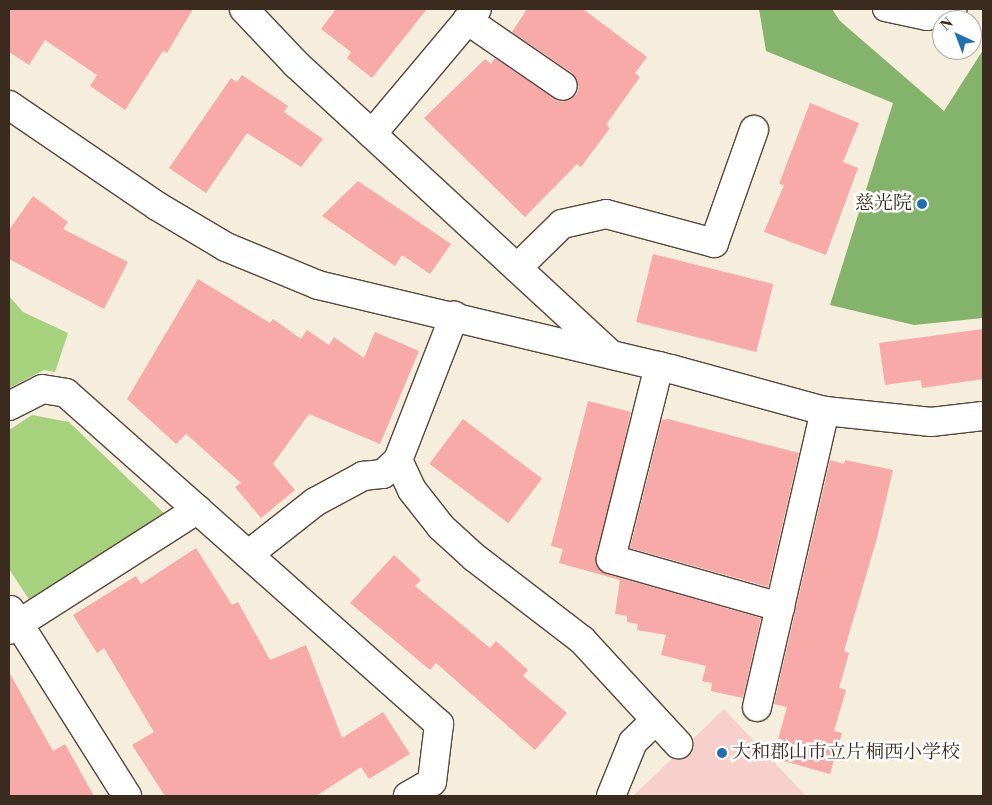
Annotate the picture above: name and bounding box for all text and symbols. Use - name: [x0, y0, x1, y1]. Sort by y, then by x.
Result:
- north arrow: [932, 10, 982, 60]
- text: N: [937, 14, 958, 35]
- place label: 慈光院: [855, 193, 912, 215]
- marker: 慈光院: [916, 198, 928, 210]
- place label: 大和郡山市立片桐西小学校: [732, 742, 960, 764]
- marker: 大和郡山市立片桐西小学校: [716, 747, 728, 759]

